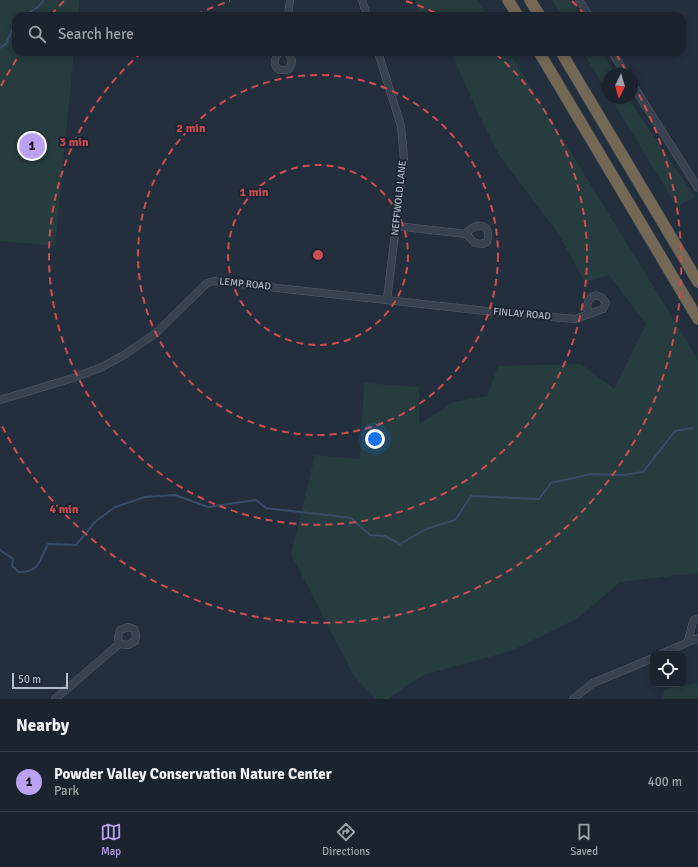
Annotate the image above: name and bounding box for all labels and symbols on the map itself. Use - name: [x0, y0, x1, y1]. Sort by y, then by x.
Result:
- north arrow: [602, 68, 638, 104]
- text: 2 min: [177, 121, 206, 136]
- pin: 1: [19, 131, 45, 161]
- text: 3 min: [60, 135, 89, 150]
- street label: NEFFWOLD LANE: [389, 160, 409, 236]
- text: 1 min: [240, 185, 269, 200]
- centre of rings: [311, 248, 325, 262]
- street label: LEMP ROAD: [219, 275, 271, 293]
- street label: FINLAY ROAD: [493, 306, 551, 322]
- your location: [365, 429, 385, 449]
- text: 4 min: [50, 502, 79, 517]
- scale bar: [12, 671, 68, 690]

